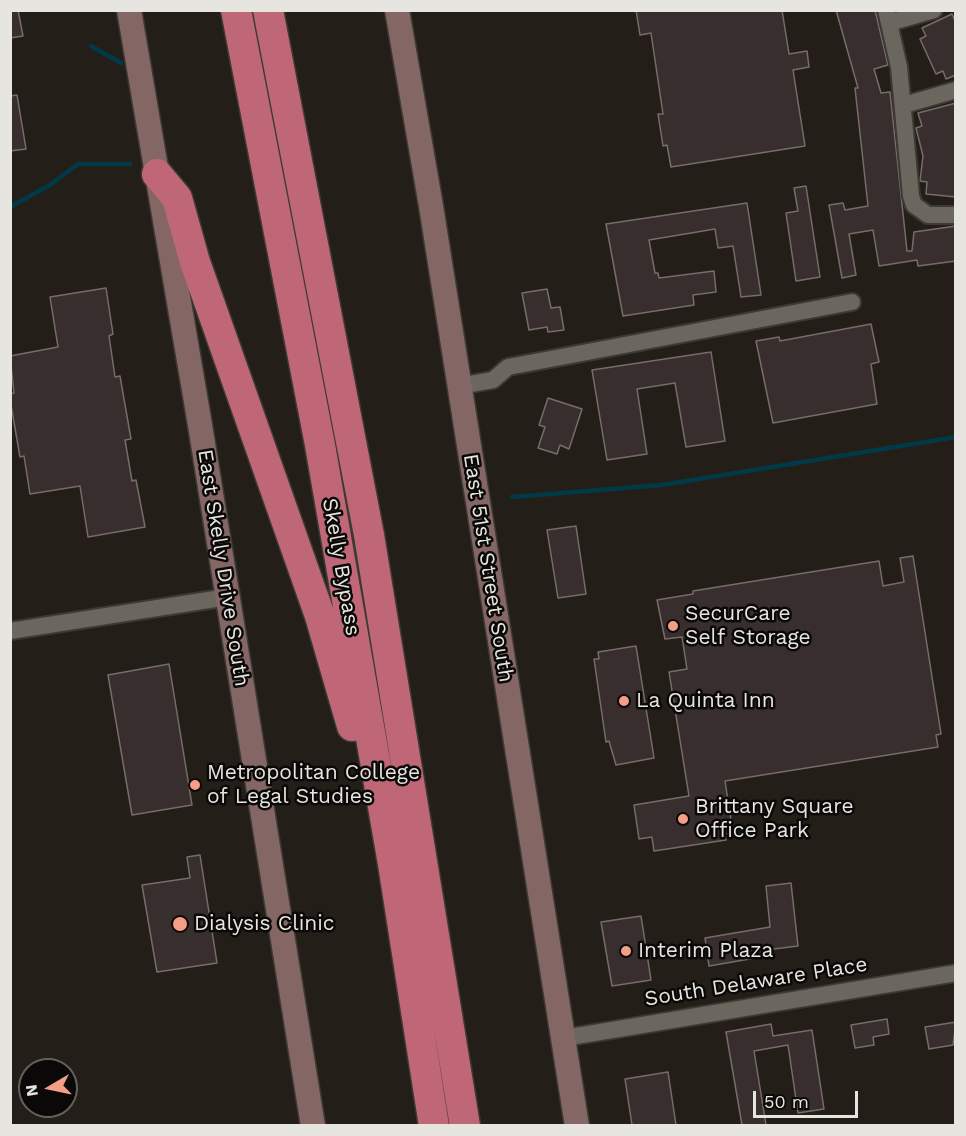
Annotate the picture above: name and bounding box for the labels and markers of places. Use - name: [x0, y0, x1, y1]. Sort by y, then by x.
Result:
- place label: SecurCare Self Storage: [685, 601, 811, 651]
- marker: SecurCare Self Storage: [666, 619, 680, 633]
- place label: La Quinta Inn: [636, 688, 775, 714]
- marker: La Quinta Inn: [617, 694, 631, 708]
- place label: Metropolitan College of Legal Studies: [207, 760, 420, 810]
- marker: Metropolitan College of Legal Studies: [188, 778, 202, 792]
- place label: Brittany Square Office Park: [695, 794, 854, 844]
- marker: Brittany Square Office Park: [676, 812, 690, 826]
- place label: Dialysis Clinic: [194, 911, 335, 937]
- marker: Dialysis Clinic: [171, 915, 189, 933]
- place label: Interim Plaza: [638, 938, 773, 964]
- marker: Interim Plaza: [619, 944, 633, 958]

